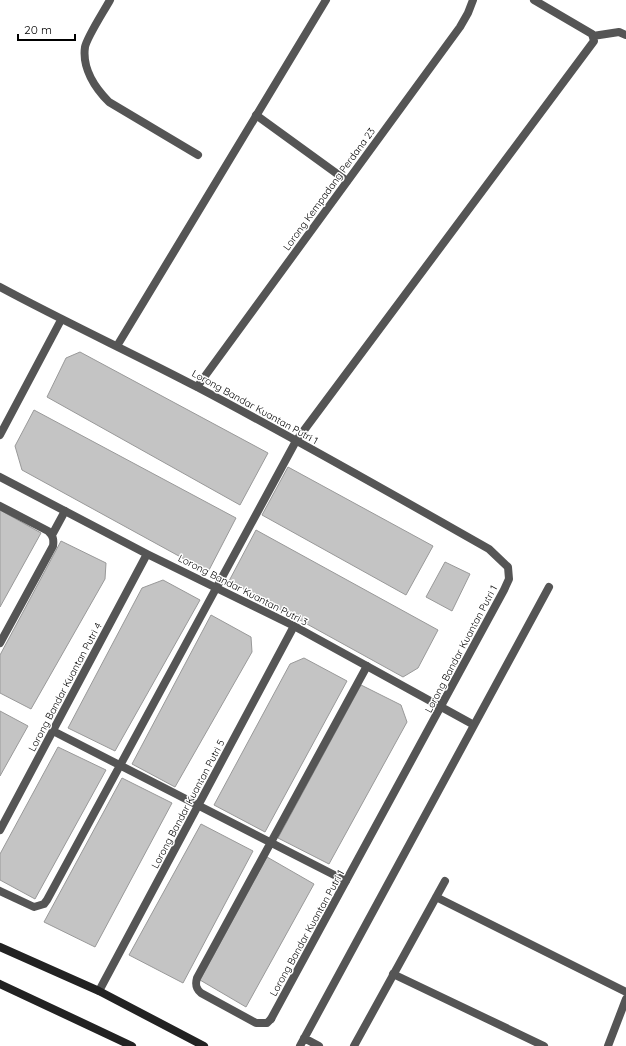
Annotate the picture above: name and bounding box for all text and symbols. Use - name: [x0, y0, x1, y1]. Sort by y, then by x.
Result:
- scale bar: [18, 16, 75, 42]
- text: 20 m: [24, 22, 52, 37]
- street label: Lorong Kempadang Perdana 23: [280, 125, 378, 253]
- street label: Lorong Bandar Kuantan Putri 1: [190, 367, 320, 447]
- street label: Lorong Bandar Kuantan Putri 3: [176, 552, 310, 628]
- street label: Lorong Bandar Kuantan Putri 1: [422, 583, 500, 715]
- street label: Lorong Bandar Kuantan Putri 4: [25, 620, 105, 754]
- street label: Lorong Bandar Kuantan Putri 5: [148, 737, 228, 871]
- street label: Lorong Bandar Kuantan Putri 1: [267, 868, 347, 998]

